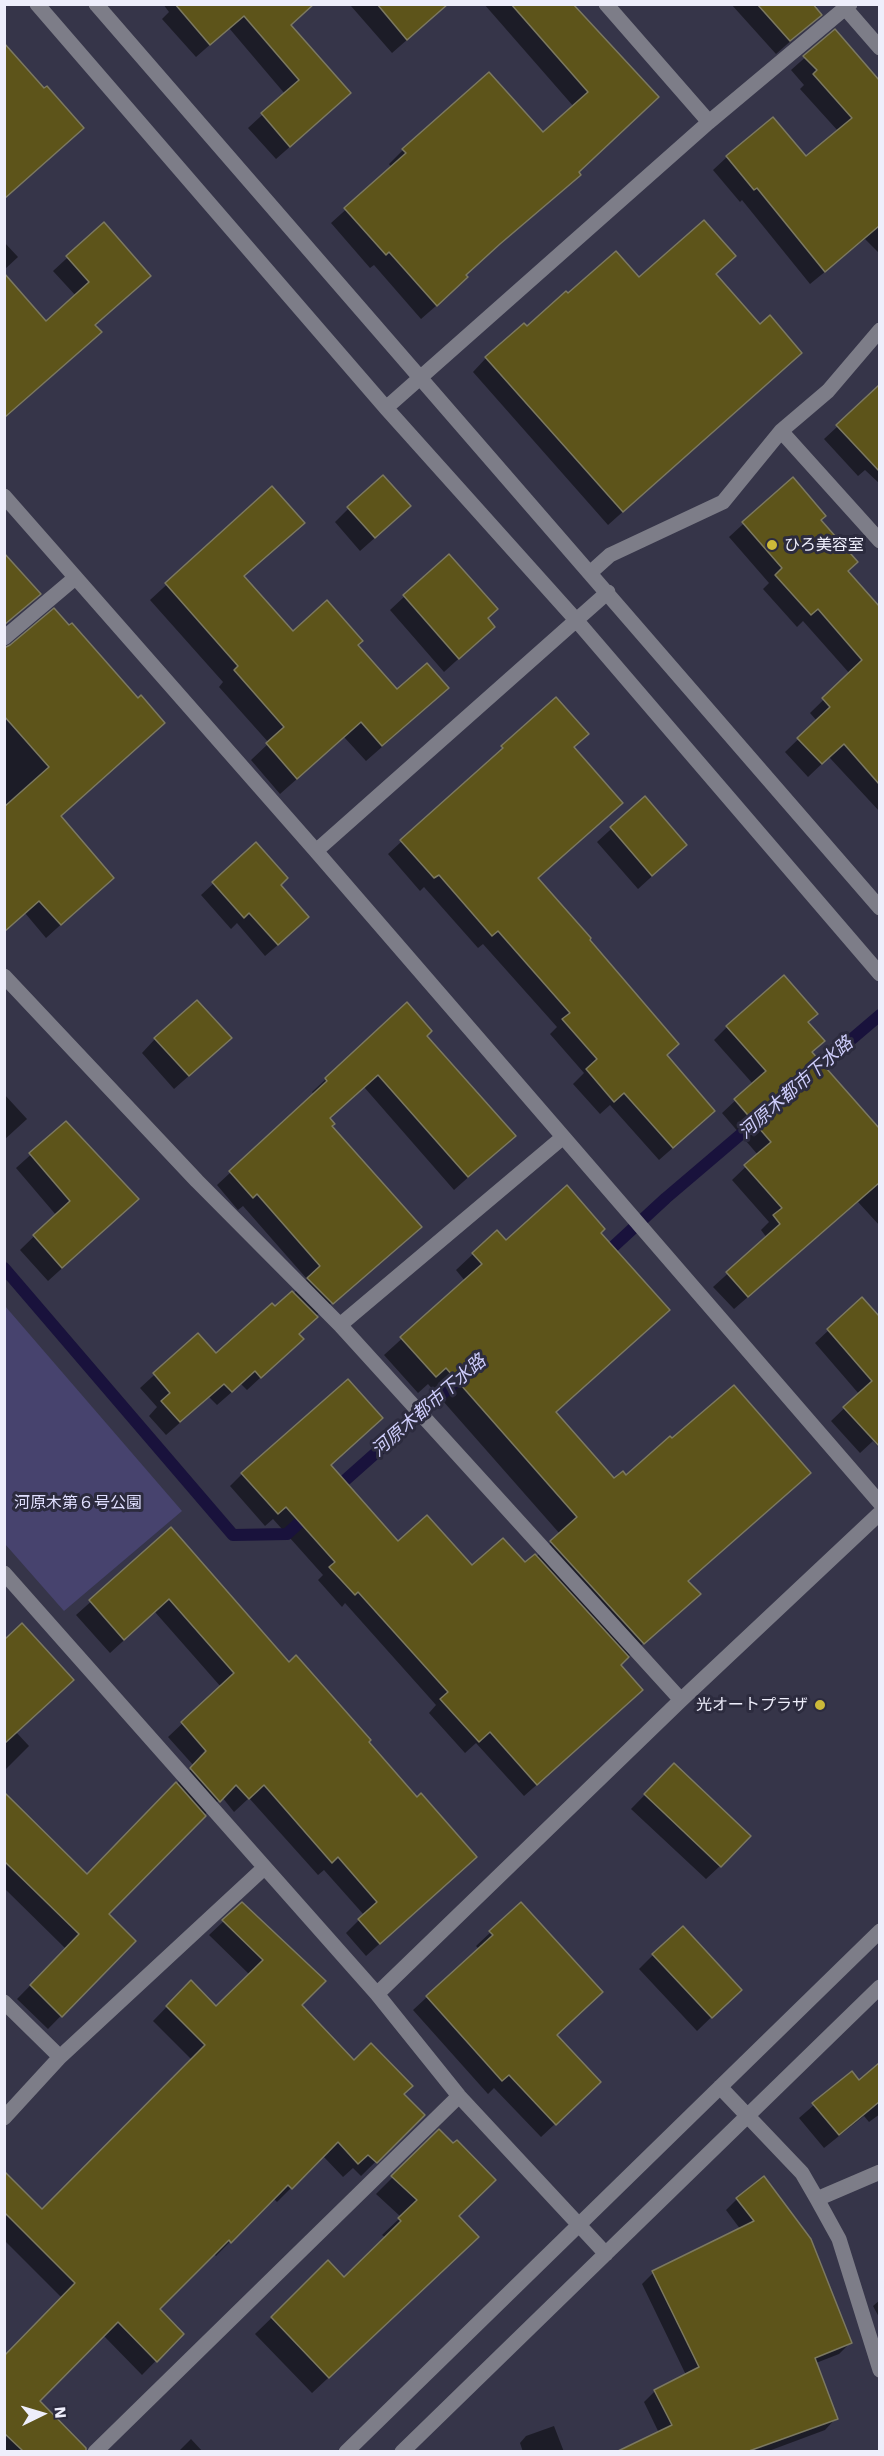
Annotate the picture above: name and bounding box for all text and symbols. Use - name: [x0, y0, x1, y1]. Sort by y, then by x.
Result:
- place label: ひろ美容室: [784, 535, 864, 555]
- marker: ひろ美容室: [765, 538, 779, 552]
- water label: 河原木都市下水路: [735, 1033, 857, 1143]
- water label: 河原木都市下水路: [368, 1351, 490, 1461]
- park label: 河原木第６号公園: [14, 1493, 142, 1513]
- place label: 光オートプラザ: [696, 1695, 808, 1715]
- marker: 光オートプラザ: [813, 1698, 827, 1712]
- north arrow: [12, 2384, 72, 2444]
- text: N: [50, 2406, 70, 2419]

